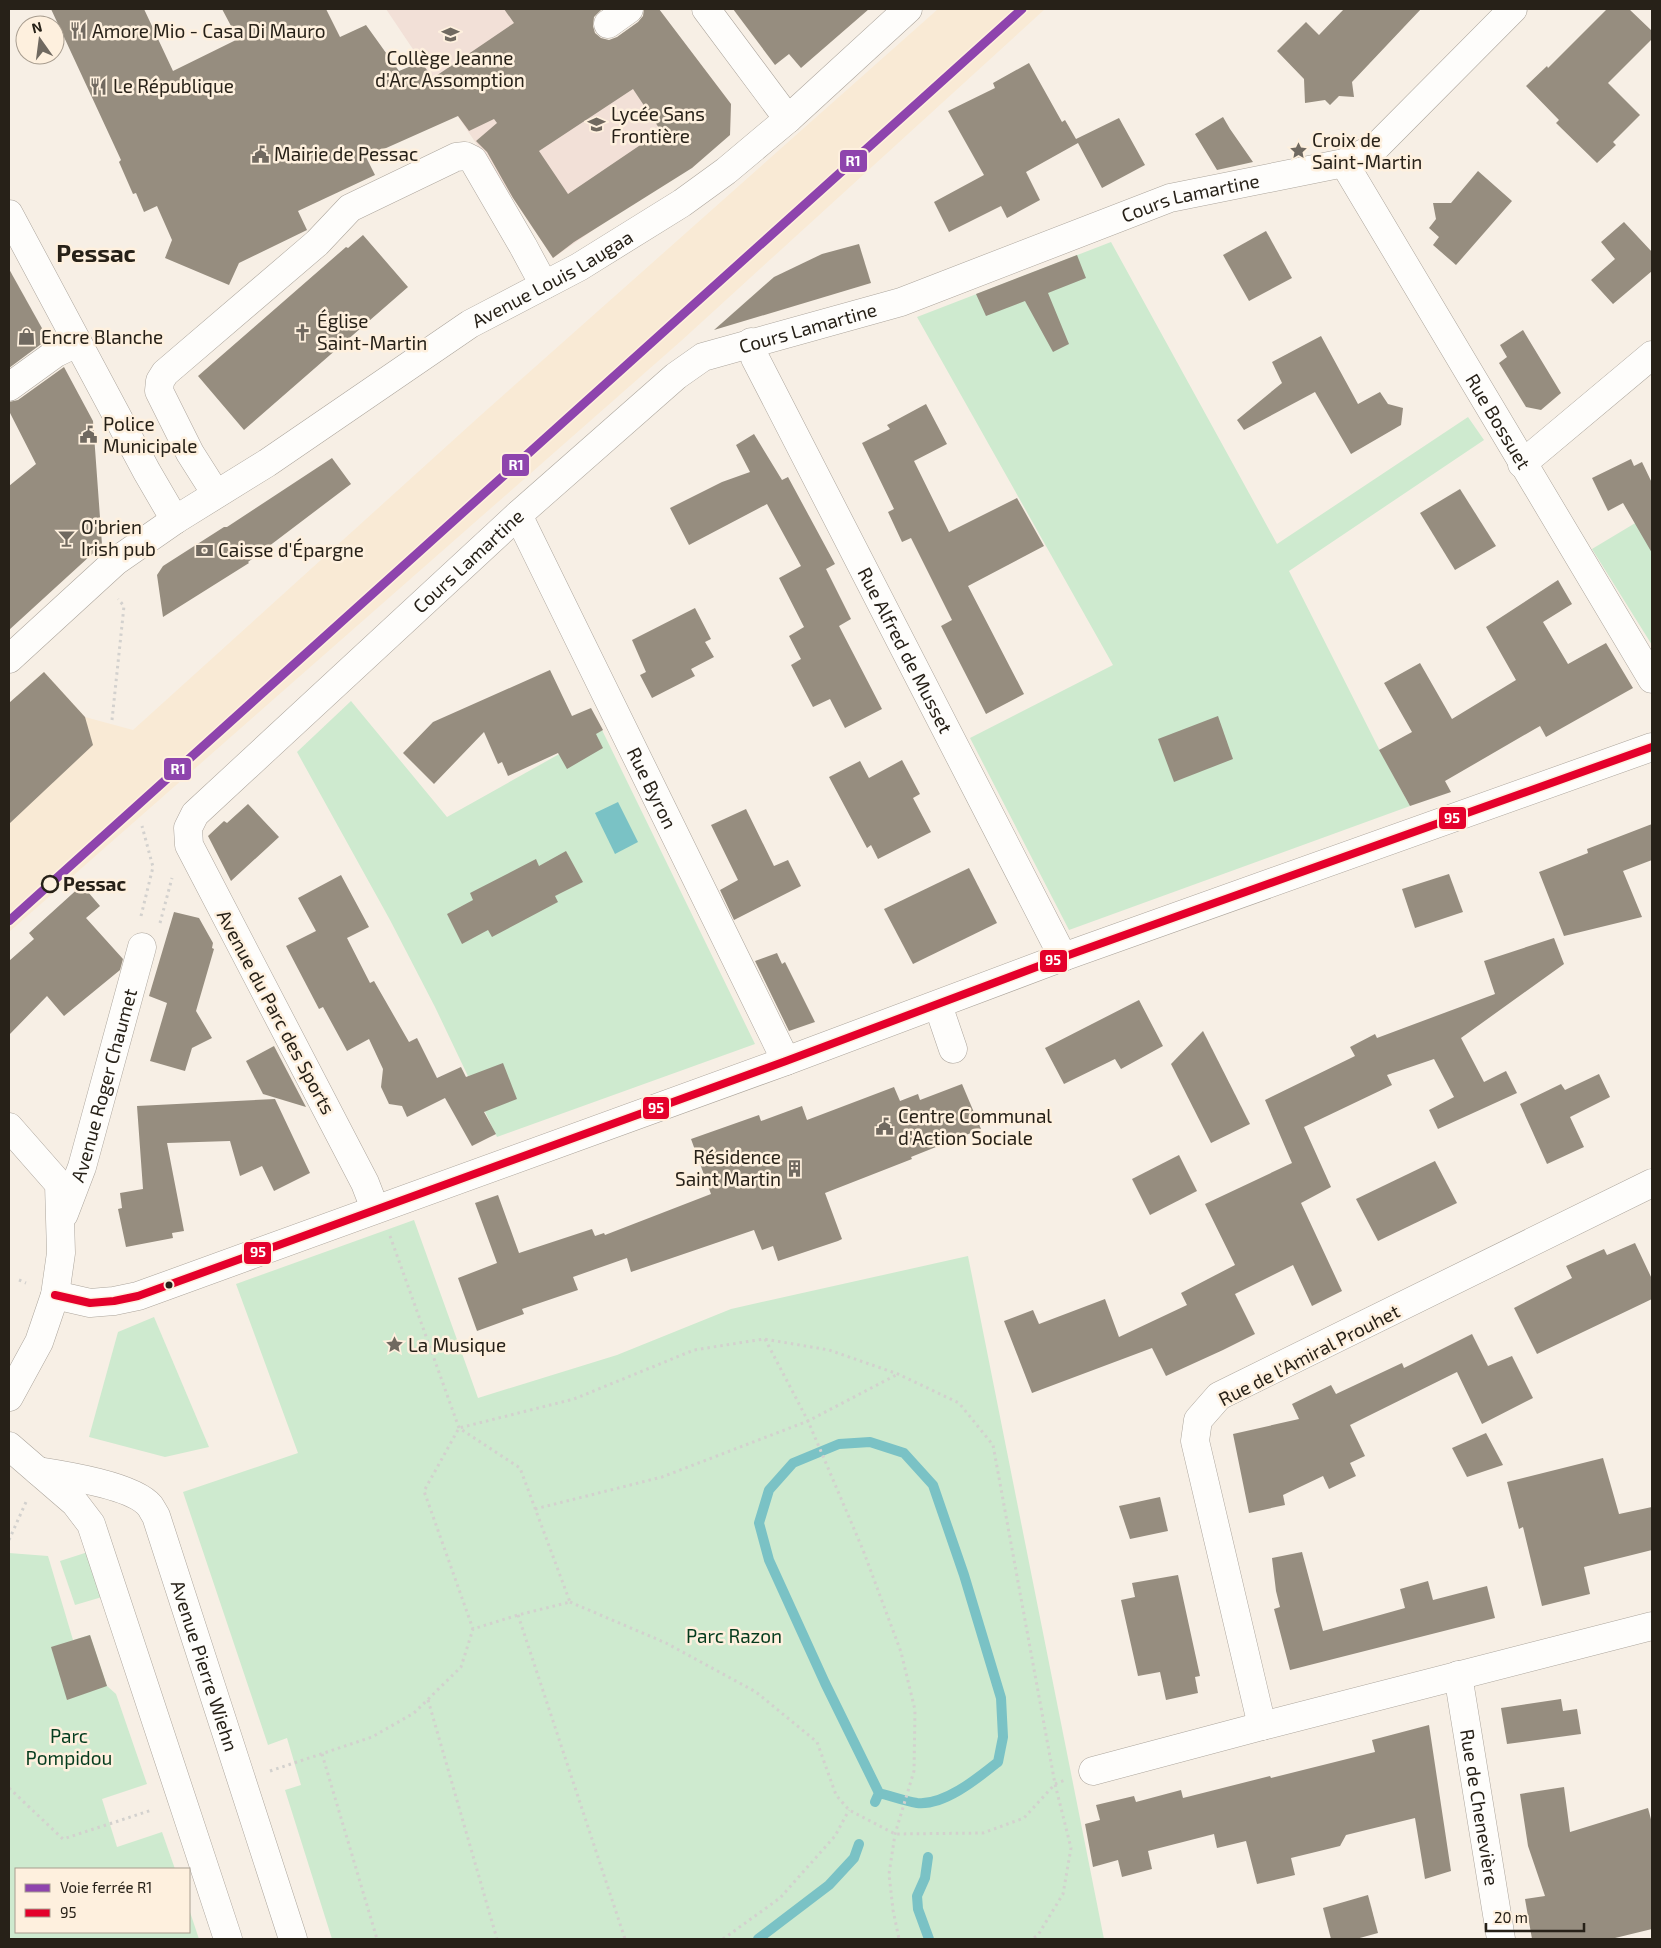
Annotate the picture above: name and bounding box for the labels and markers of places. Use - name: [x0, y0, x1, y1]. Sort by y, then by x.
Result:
- place label: Amore Mio - Casa Di Mauro: [92, 19, 325, 42]
- restaurant icon: Amore Mio - Casa Di Mauro: [68, 21, 88, 41]
- school or university icon: Collège Jeanne d'Arc Assomption: [440, 25, 460, 45]
- place label: Collège Jeanne d'Arc Assomption: [375, 46, 525, 91]
- place label: Le République: [113, 74, 234, 97]
- restaurant icon: Le République: [89, 76, 109, 96]
- place label: Lycée Sans Frontière: [611, 102, 705, 147]
- school or university icon: Lycée Sans Frontière: [587, 115, 607, 135]
- place label: Croix de Saint-Martin: [1312, 128, 1422, 173]
- place icon: Croix de Saint-Martin: [1288, 141, 1308, 161]
- place label: Mairie de Pessac: [274, 142, 418, 165]
- public building icon: Mairie de Pessac: [250, 144, 270, 164]
- place label: Église Saint-Martin: [317, 309, 427, 354]
- church icon: Église Saint-Martin: [293, 322, 313, 342]
- place label: Encre Blanche: [41, 325, 163, 348]
- shop icon: Encre Blanche: [17, 327, 37, 347]
- place label: Police Municipale: [103, 412, 198, 457]
- public building icon: Police Municipale: [79, 425, 99, 445]
- place label: O'brien Irish pub: [81, 515, 156, 560]
- bar icon: O'brien Irish pub: [57, 528, 77, 548]
- place label: Caisse d'Épargne: [218, 538, 364, 561]
- bank icon: Caisse d'Épargne: [194, 540, 214, 560]
- place label: Pessac: [63, 872, 126, 895]
- marker: Pessac: [41, 875, 59, 893]
- place label: Centre Communal d'Action Sociale: [898, 1104, 1052, 1149]
- public building icon: Centre Communal d'Action Sociale: [874, 1117, 894, 1137]
- place label: Résidence Saint Martin: [675, 1145, 781, 1190]
- building icon: Résidence Saint Martin: [785, 1158, 805, 1178]
- unlabelled marker: [164, 1280, 174, 1290]
- place label: La Musique: [408, 1333, 506, 1356]
- place icon: La Musique: [384, 1335, 404, 1355]

